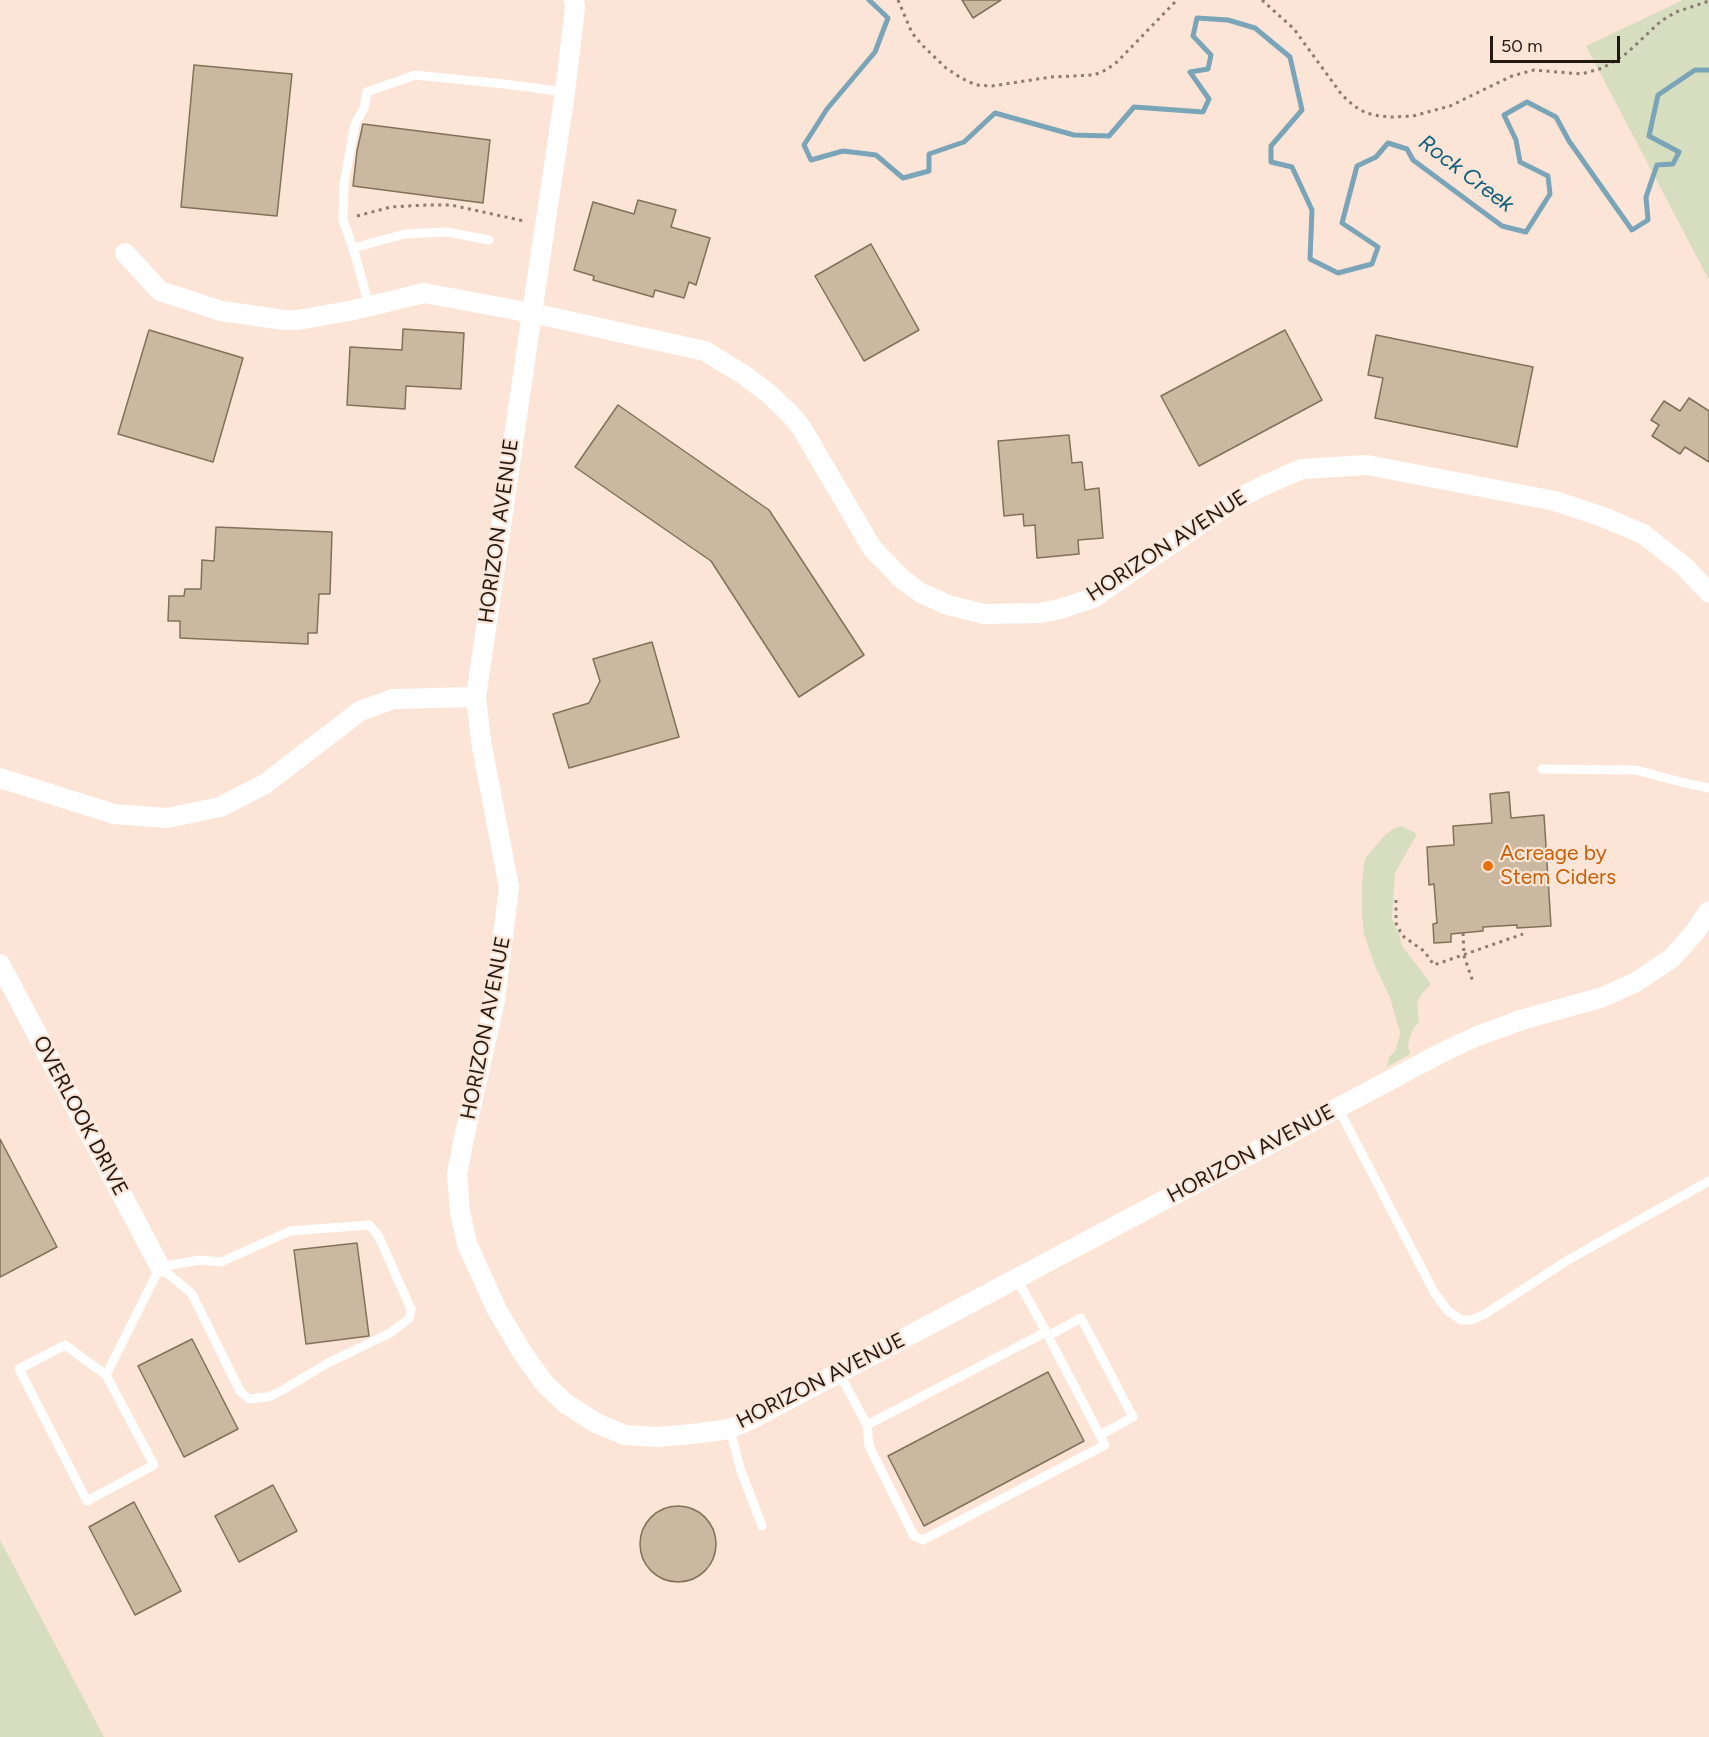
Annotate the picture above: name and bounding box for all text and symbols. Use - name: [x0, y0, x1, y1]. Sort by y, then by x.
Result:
- scale bar: [1493, 24, 1624, 62]
- text: 50 m: [1501, 35, 1543, 57]
- water label: Rock Creek: [1413, 130, 1519, 218]
- street label: HORIZON AVENUE: [474, 437, 524, 625]
- street label: HORIZON AVENUE: [1082, 485, 1252, 607]
- place label: Acreage by Stem Ciders: [1500, 841, 1616, 891]
- marker: Acreage by Stem Ciders: [1481, 859, 1495, 873]
- street label: HORIZON AVENUE: [456, 934, 516, 1122]
- street label: OVERLOOK DRIVE: [27, 1032, 133, 1200]
- street label: HORIZON AVENUE: [1163, 1099, 1339, 1209]
- street label: HORIZON AVENUE: [732, 1328, 910, 1434]

